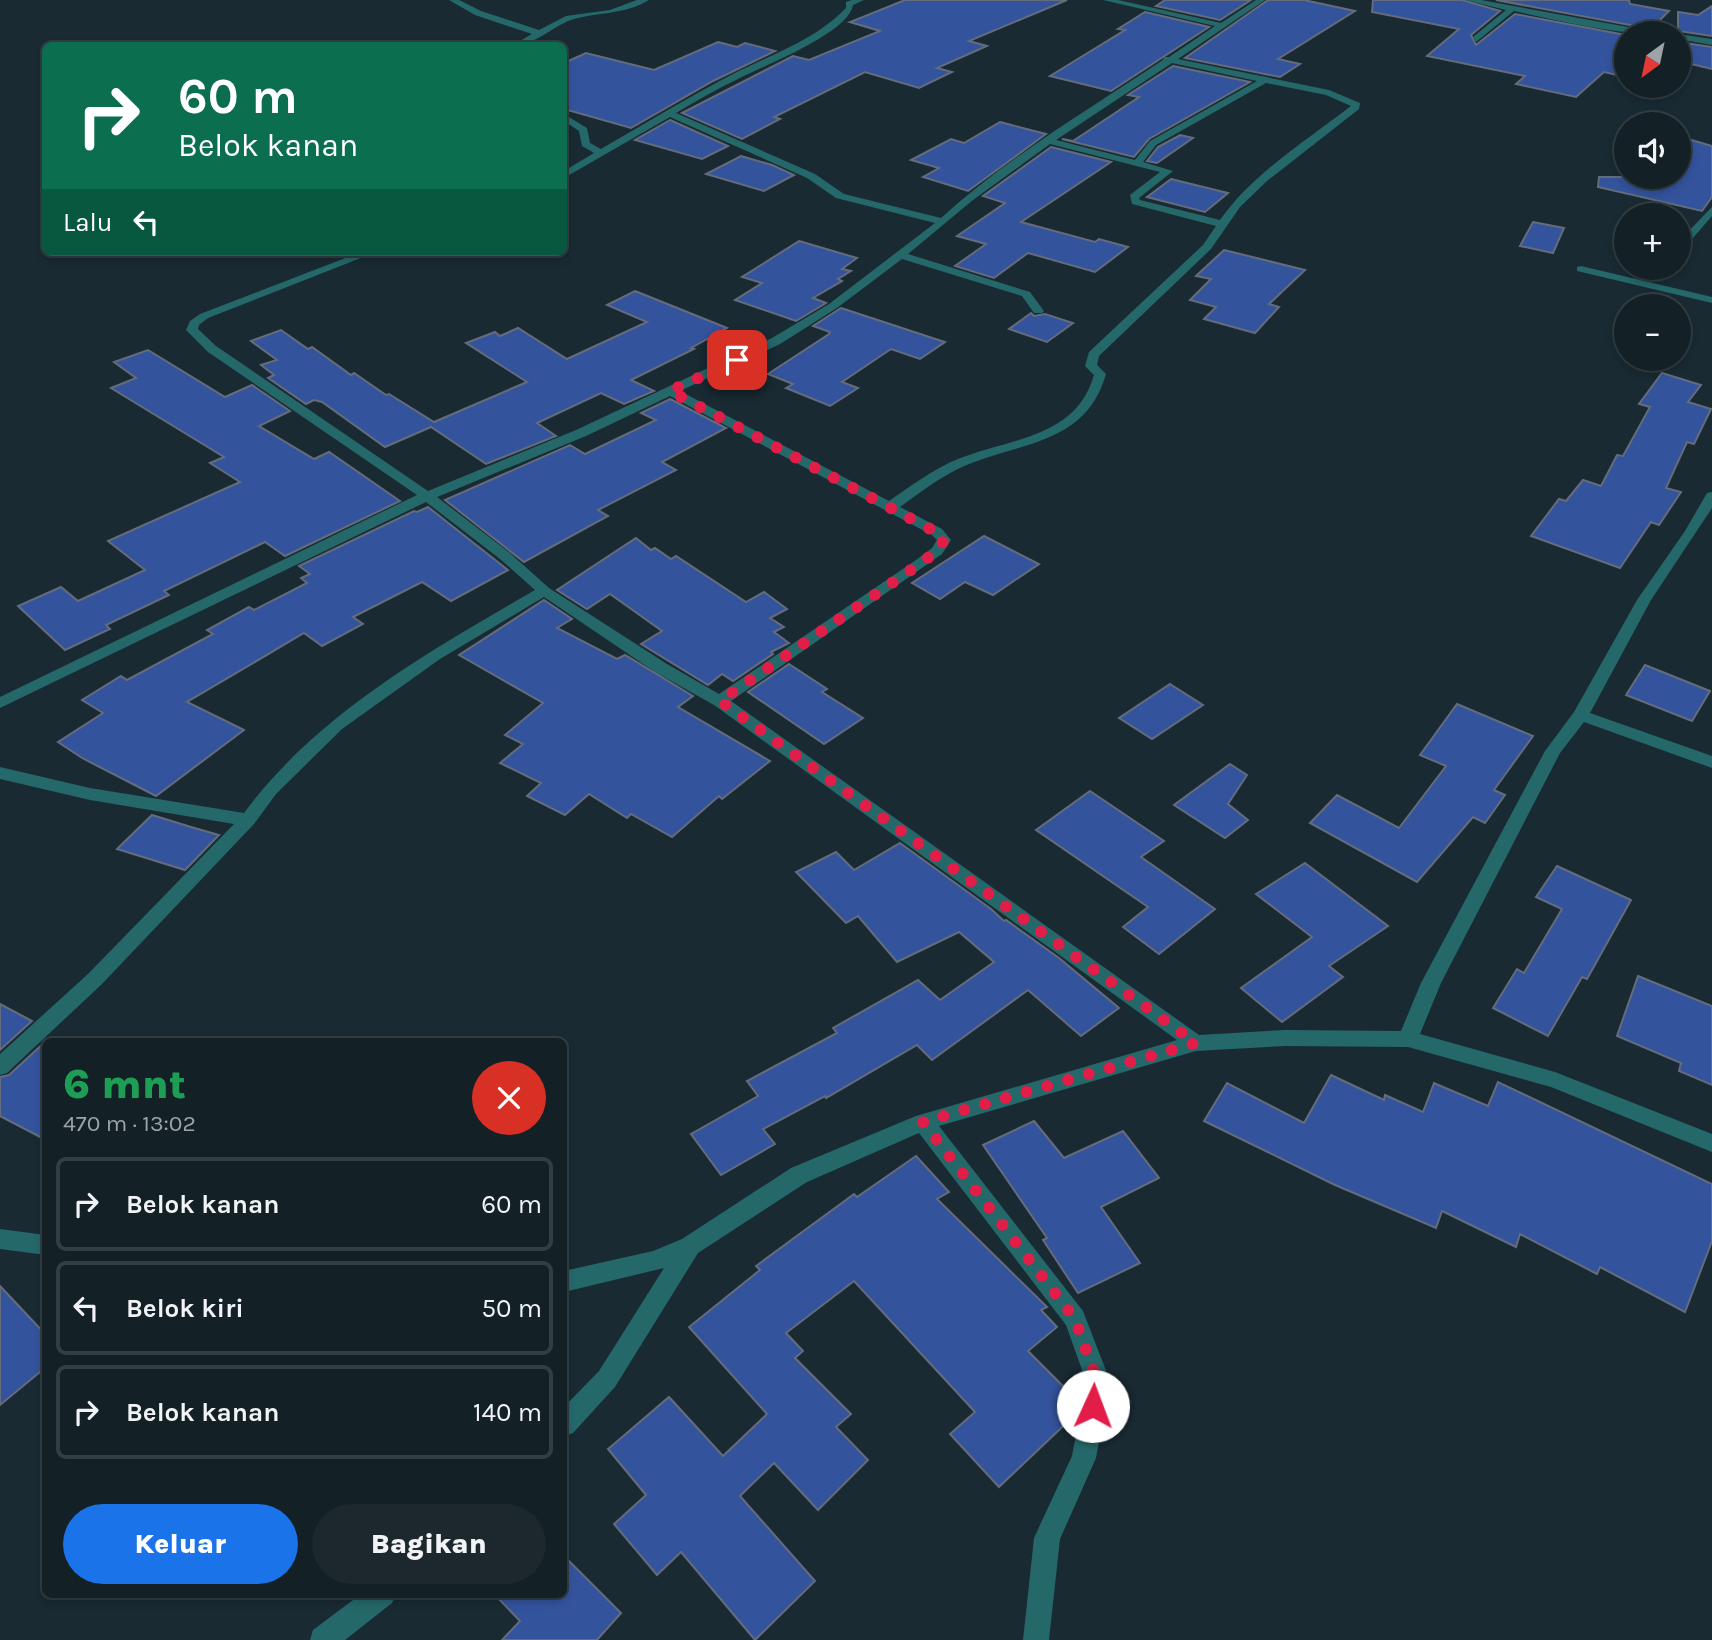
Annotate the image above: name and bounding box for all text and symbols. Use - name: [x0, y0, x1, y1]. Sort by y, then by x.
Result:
- north arrow: [1614, 21, 1690, 98]
- map controls: [1614, 21, 1691, 371]
- text: 60 m: [178, 68, 298, 125]
- icon: right: [63, 70, 154, 161]
- button: sound: [1614, 112, 1691, 189]
- text: Belok kanan: [178, 127, 358, 164]
- icon: left: [127, 203, 165, 241]
- button: +: [1614, 203, 1691, 280]
- text: Lalu: [63, 207, 113, 238]
- button: −: [1614, 294, 1691, 371]
- pin: [707, 330, 767, 390]
- icon: arrive: [718, 341, 756, 379]
- text: 6 mnt: [63, 1059, 186, 1109]
- button: close: [472, 1061, 546, 1135]
- text: 470 m · 13:02: [63, 1110, 196, 1137]
- icon: right: [67, 1185, 105, 1223]
- text: Belok kanan: [126, 1189, 279, 1220]
- text: 60 m: [481, 1189, 542, 1220]
- icon: left: [67, 1289, 105, 1327]
- text: Belok kiri: [126, 1293, 244, 1324]
- text: 50 m: [481, 1293, 542, 1324]
- position arrow: [1056, 1369, 1130, 1443]
- icon: right: [67, 1393, 105, 1431]
- text: Belok kanan: [126, 1397, 279, 1428]
- text: 140 m: [473, 1397, 542, 1428]
- button: Keluar: [63, 1504, 298, 1584]
- button: Bagikan: [312, 1504, 546, 1584]

